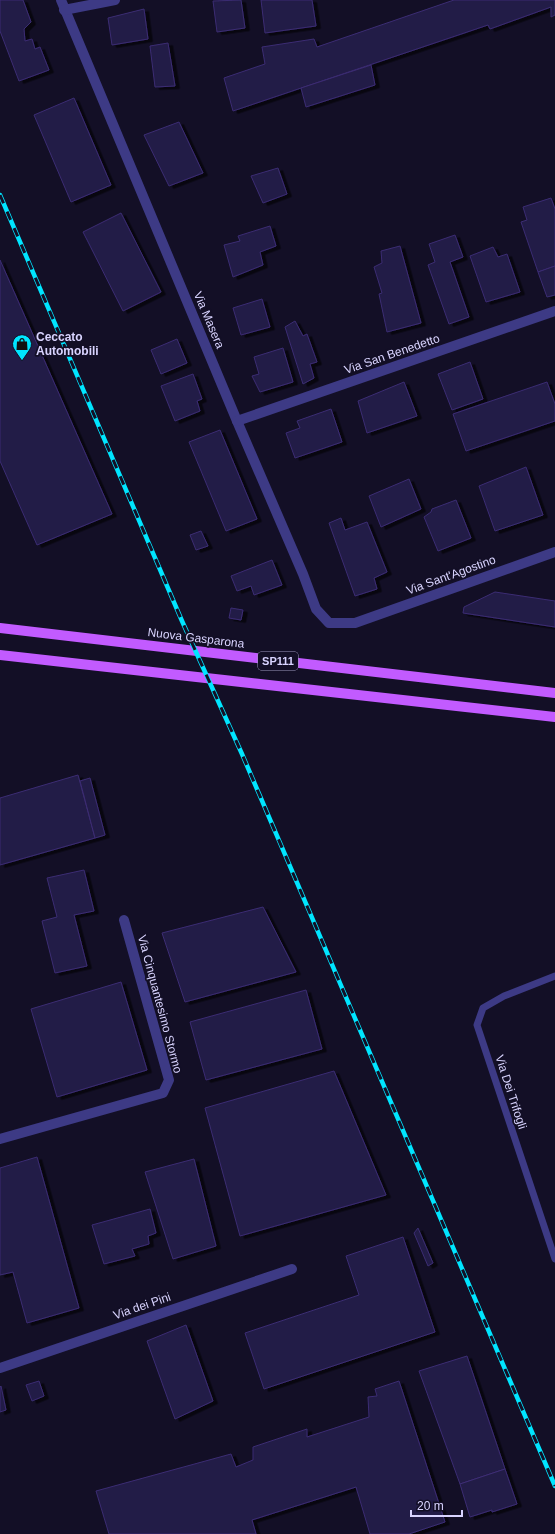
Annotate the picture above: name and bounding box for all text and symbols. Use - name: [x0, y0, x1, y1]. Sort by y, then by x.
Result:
- street label: Via Masera: [191, 289, 227, 351]
- place label: Ceccato Automobili: [36, 330, 99, 358]
- street label: Via San Benedetto: [343, 331, 442, 377]
- shop icon: Ceccato Automobili: [11, 333, 33, 361]
- street label: Via Sant'Agostino: [404, 552, 498, 598]
- street label: Nuova Gasparona: [147, 625, 246, 651]
- road number: SP111: [258, 652, 298, 670]
- street label: Via Cinquantesimo Stormo: [135, 933, 185, 1075]
- street label: Via Dei Trifogli: [492, 1053, 530, 1131]
- street label: Via dei Pini: [111, 1290, 173, 1322]
- scale bar: [411, 1492, 462, 1518]
- text: 20 m: [417, 1499, 444, 1513]

